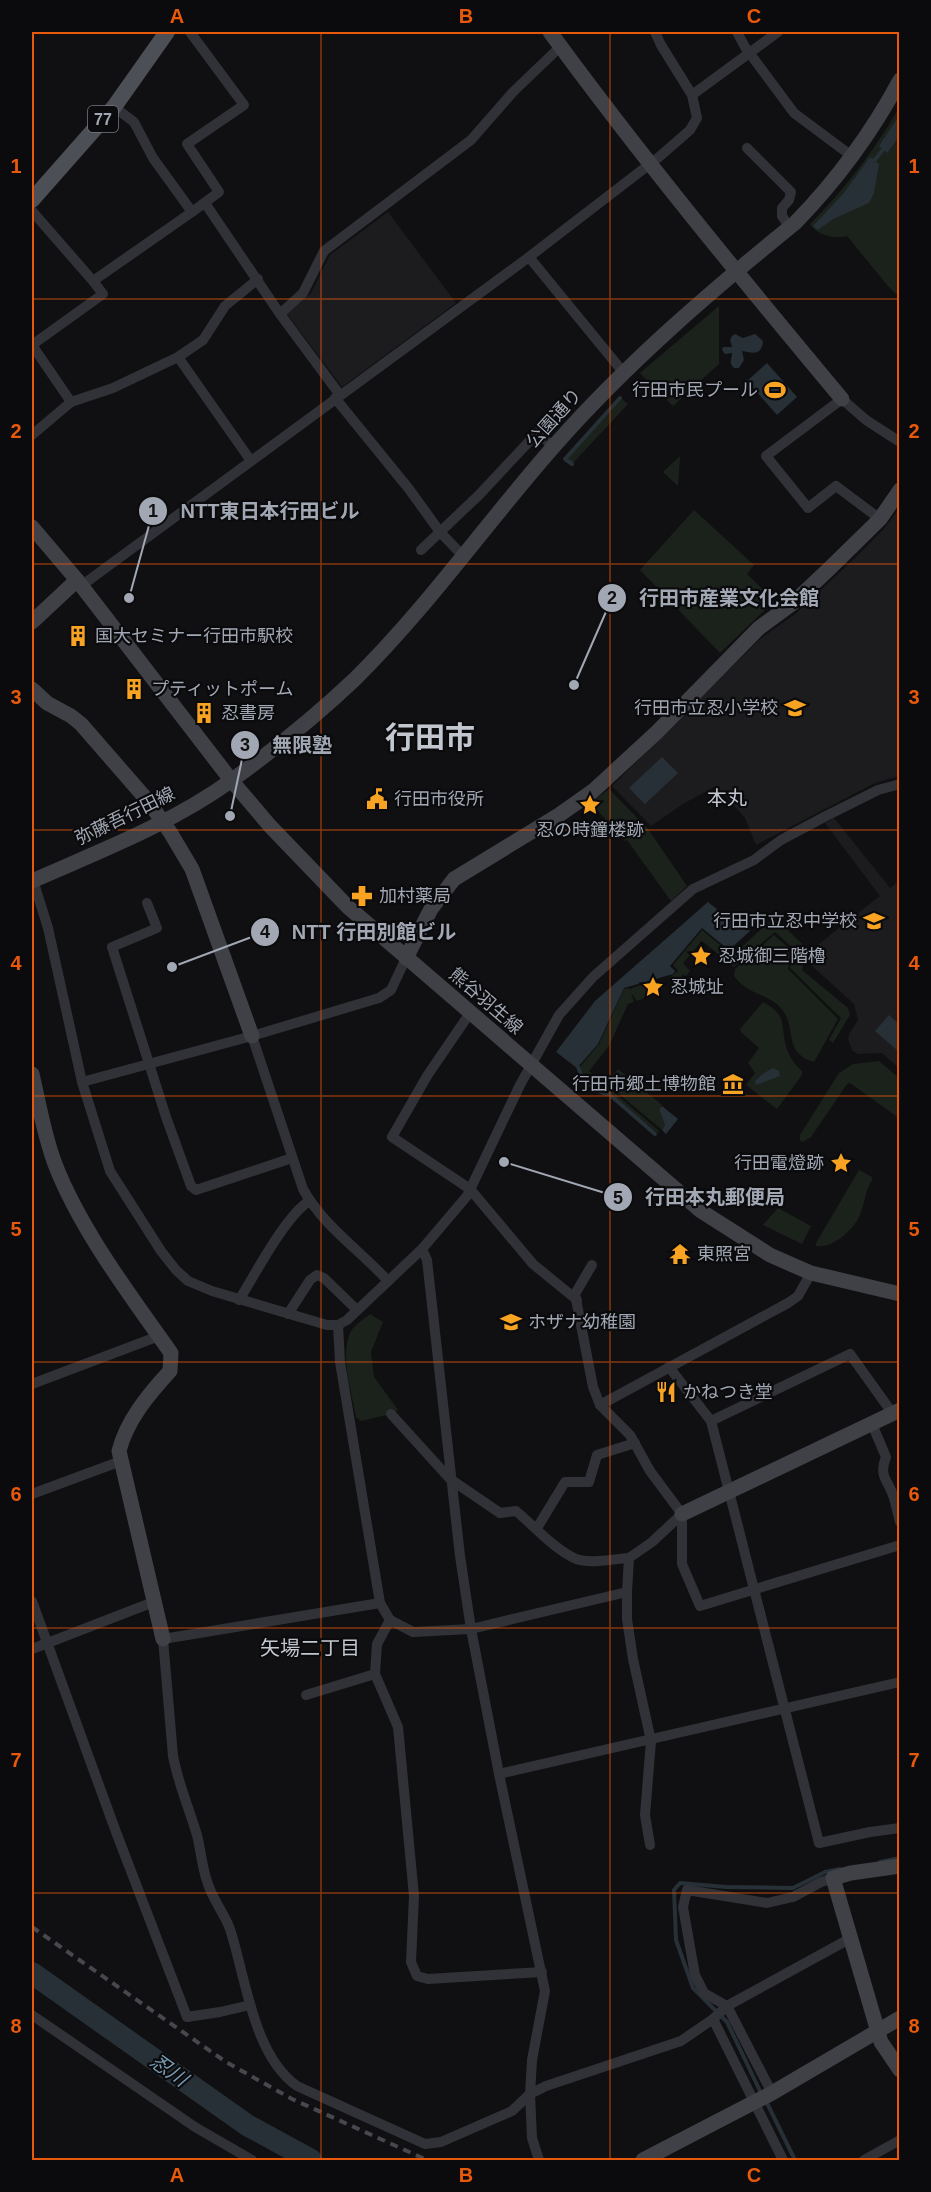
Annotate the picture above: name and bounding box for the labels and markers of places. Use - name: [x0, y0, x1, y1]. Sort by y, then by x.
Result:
- sports icon: 行田市民プール: [763, 378, 787, 402]
- place label: 行田市民プール: [632, 380, 758, 400]
- callout: NTT東日本行田ビル: [138, 492, 371, 530]
- callout: 行田市産業文化会館: [597, 579, 831, 617]
- building icon: 国大セミナー行田市駅校: [66, 624, 90, 648]
- place label: 国大セミナー行田市駅校: [95, 626, 293, 646]
- building icon: プティットポーム: [122, 677, 146, 701]
- place label: プティットポーム: [151, 679, 293, 699]
- school or university icon: 行田市立忍小学校: [783, 696, 807, 720]
- place label: 行田市立忍小学校: [634, 698, 778, 718]
- building icon: 忍書房: [192, 701, 216, 725]
- place label: 忍書房: [221, 703, 275, 723]
- callout: 無限塾: [230, 726, 344, 764]
- public building icon: 行田市役所: [365, 787, 389, 811]
- place label: 行田市役所: [394, 789, 484, 809]
- place icon: 忍の時鐘楼跡: [578, 793, 602, 817]
- place label: 忍の時鐘楼跡: [536, 820, 644, 840]
- pharmacy icon: 加村薬局: [350, 884, 374, 908]
- place label: 加村薬局: [379, 886, 451, 906]
- school or university icon: 行田市立忍中学校: [862, 909, 886, 933]
- place label: 行田市立忍中学校: [713, 911, 857, 931]
- callout: NTT 行田別館ビル: [250, 913, 468, 951]
- place icon: 忍城御三階櫓: [689, 944, 713, 968]
- place label: 忍城御三階櫓: [718, 946, 826, 966]
- place icon: 忍城址: [641, 975, 665, 999]
- place label: 忍城址: [670, 977, 724, 997]
- museum icon: 行田市郷土博物館: [721, 1072, 745, 1096]
- place label: 行田市郷土博物館: [572, 1074, 716, 1094]
- place icon: 行田電燈跡: [829, 1151, 853, 1175]
- place label: 行田電燈跡: [734, 1153, 824, 1173]
- callout: 行田本丸郵便局: [603, 1178, 797, 1216]
- temple icon: 東照宮: [668, 1242, 692, 1266]
- place label: 東照宮: [697, 1244, 751, 1264]
- school or university icon: ホザナ幼稚園: [499, 1310, 523, 1334]
- place label: ホザナ幼稚園: [528, 1312, 636, 1332]
- restaurant icon: かねつき堂: [654, 1380, 678, 1404]
- place label: かねつき堂: [683, 1382, 773, 1402]

